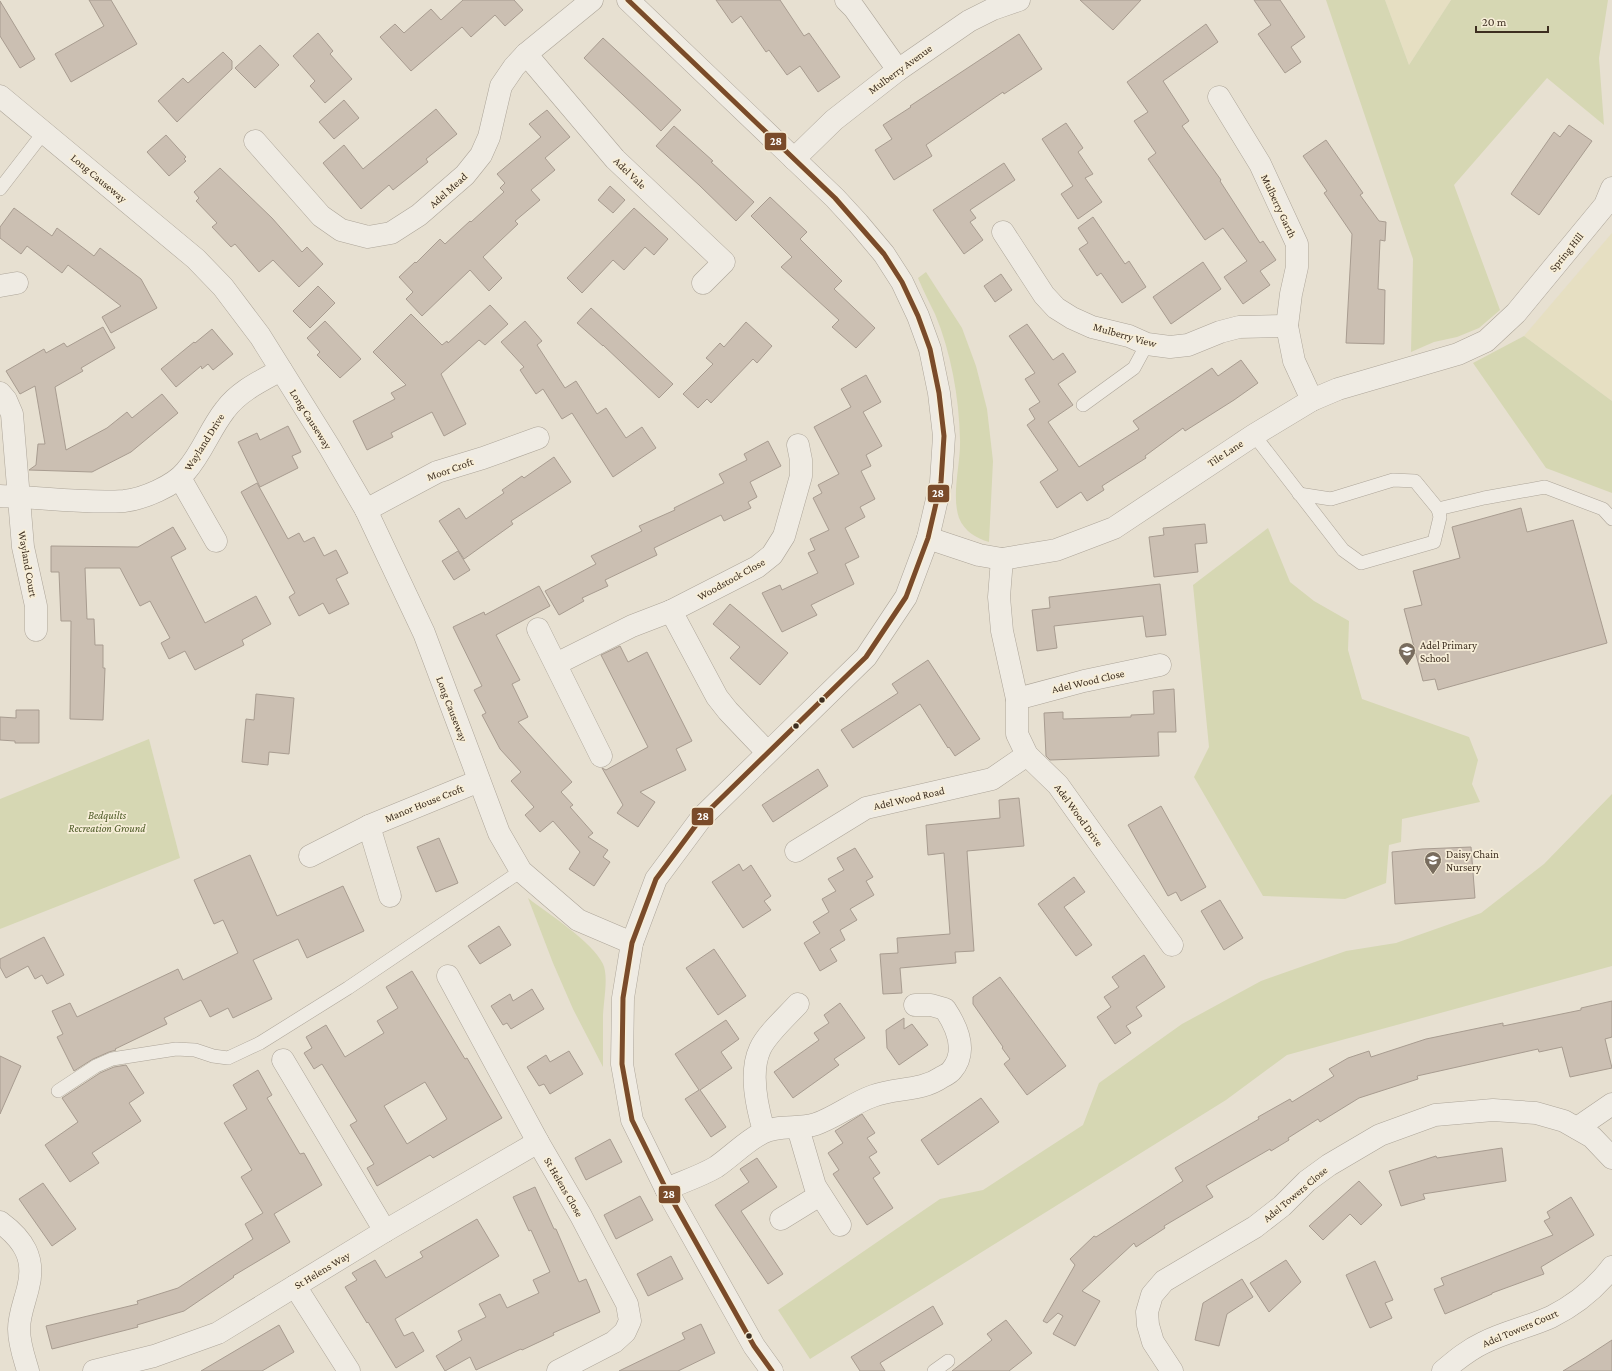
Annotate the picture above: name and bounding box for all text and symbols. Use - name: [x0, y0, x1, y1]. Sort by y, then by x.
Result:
- scale bar: [1476, 8, 1548, 34]
- text: 20 m: [1482, 15, 1507, 29]
- street label: Mulberry Avenue: [866, 42, 935, 97]
- line badge: 28: [764, 132, 787, 151]
- text: 28: [770, 135, 782, 147]
- street label: Long Causeway: [68, 151, 130, 206]
- street label: Adel Vale: [611, 155, 649, 191]
- street label: Adel Mead: [427, 170, 470, 210]
- street label: Mulberry Garth: [1258, 172, 1299, 240]
- street label: Spring Hill: [1547, 230, 1586, 275]
- street label: Mulberry View: [1092, 320, 1159, 351]
- street label: Long Causeway: [287, 387, 335, 453]
- street label: Wayland Drive: [182, 411, 227, 473]
- street label: Tile Lane: [1205, 437, 1245, 469]
- street label: Moor Croft: [425, 455, 475, 483]
- line badge: 28: [927, 484, 950, 503]
- text: 28: [932, 487, 944, 499]
- street label: Wayland Court: [15, 530, 40, 598]
- street label: Woodstock Close: [695, 555, 767, 603]
- place label: Adel Primary School: [1420, 639, 1478, 664]
- school or university icon: Adel Primary School: [1397, 641, 1417, 666]
- street label: Adel Wood Close: [1050, 667, 1126, 695]
- street label: Long Causeway: [433, 675, 470, 745]
- unlabelled marker: [817, 695, 827, 705]
- unlabelled marker: [791, 721, 801, 731]
- street label: Adel Wood Drive: [1052, 781, 1106, 849]
- street label: Manor House Croft: [383, 782, 465, 824]
- street label: Adel Wood Road: [872, 784, 946, 812]
- line badge: 28: [691, 807, 714, 826]
- park label: Bedquilts Recreation Ground: [68, 809, 146, 834]
- text: 28: [697, 810, 709, 822]
- place label: Daisy Chain Nursery: [1446, 848, 1499, 874]
- school or university icon: Daisy Chain Nursery: [1423, 850, 1443, 875]
- street label: St Helens Close: [542, 1155, 586, 1219]
- street label: Adel Towers Close: [1261, 1164, 1330, 1224]
- line badge: 28: [658, 1185, 681, 1204]
- text: 28: [663, 1188, 675, 1200]
- street label: St Helens Way: [292, 1248, 353, 1292]
- street label: Adel Towers Court: [1480, 1306, 1560, 1349]
- unlabelled marker: [744, 1331, 754, 1341]

